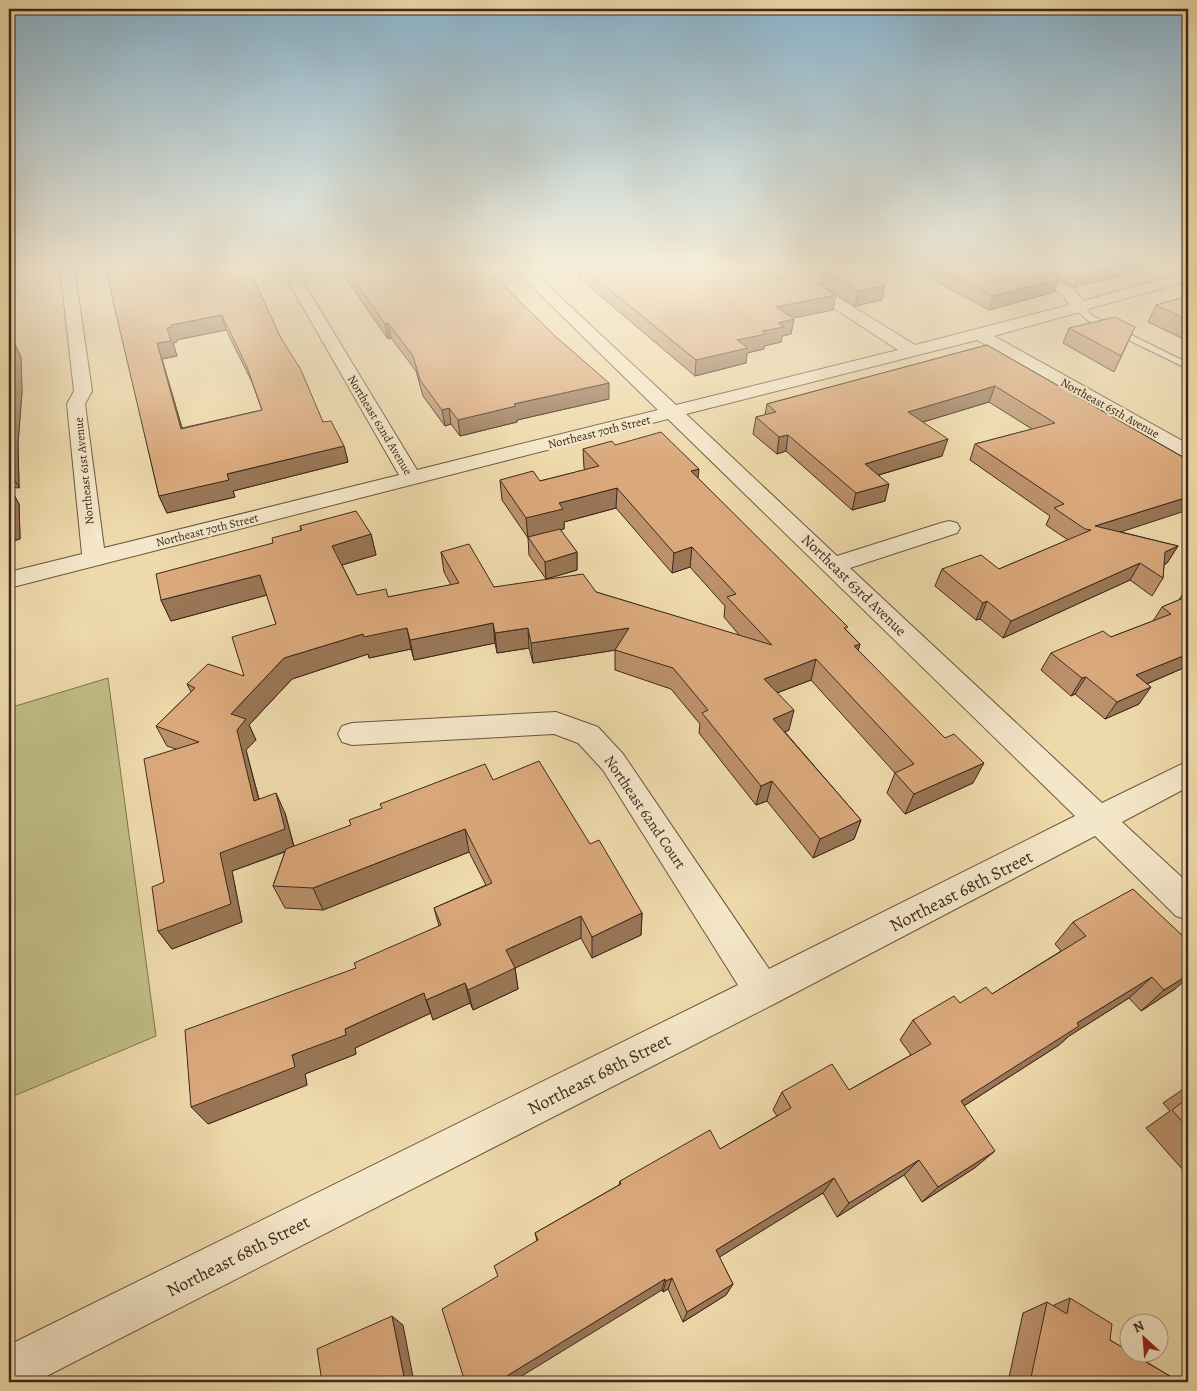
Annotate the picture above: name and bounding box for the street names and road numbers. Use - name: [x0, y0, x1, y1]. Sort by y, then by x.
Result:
- street label: Northeast 62nd Avenue: [344, 372, 416, 478]
- street label: Northeast 65th Avenue: [1058, 374, 1162, 442]
- street label: Northeast 70th Street: [546, 412, 652, 452]
- street label: Northeast 61st Avenue: [70, 416, 98, 526]
- street label: Northeast 70th Street: [154, 510, 260, 550]
- street label: Northeast 63rd Avenue: [797, 530, 911, 641]
- street label: Northeast 62nd Court: [600, 751, 690, 873]
- street label: Northeast 68th Street: [885, 845, 1037, 937]
- street label: Northeast 68th Street: [523, 1028, 675, 1120]
- street label: Northeast 68th Street: [162, 1210, 314, 1302]

